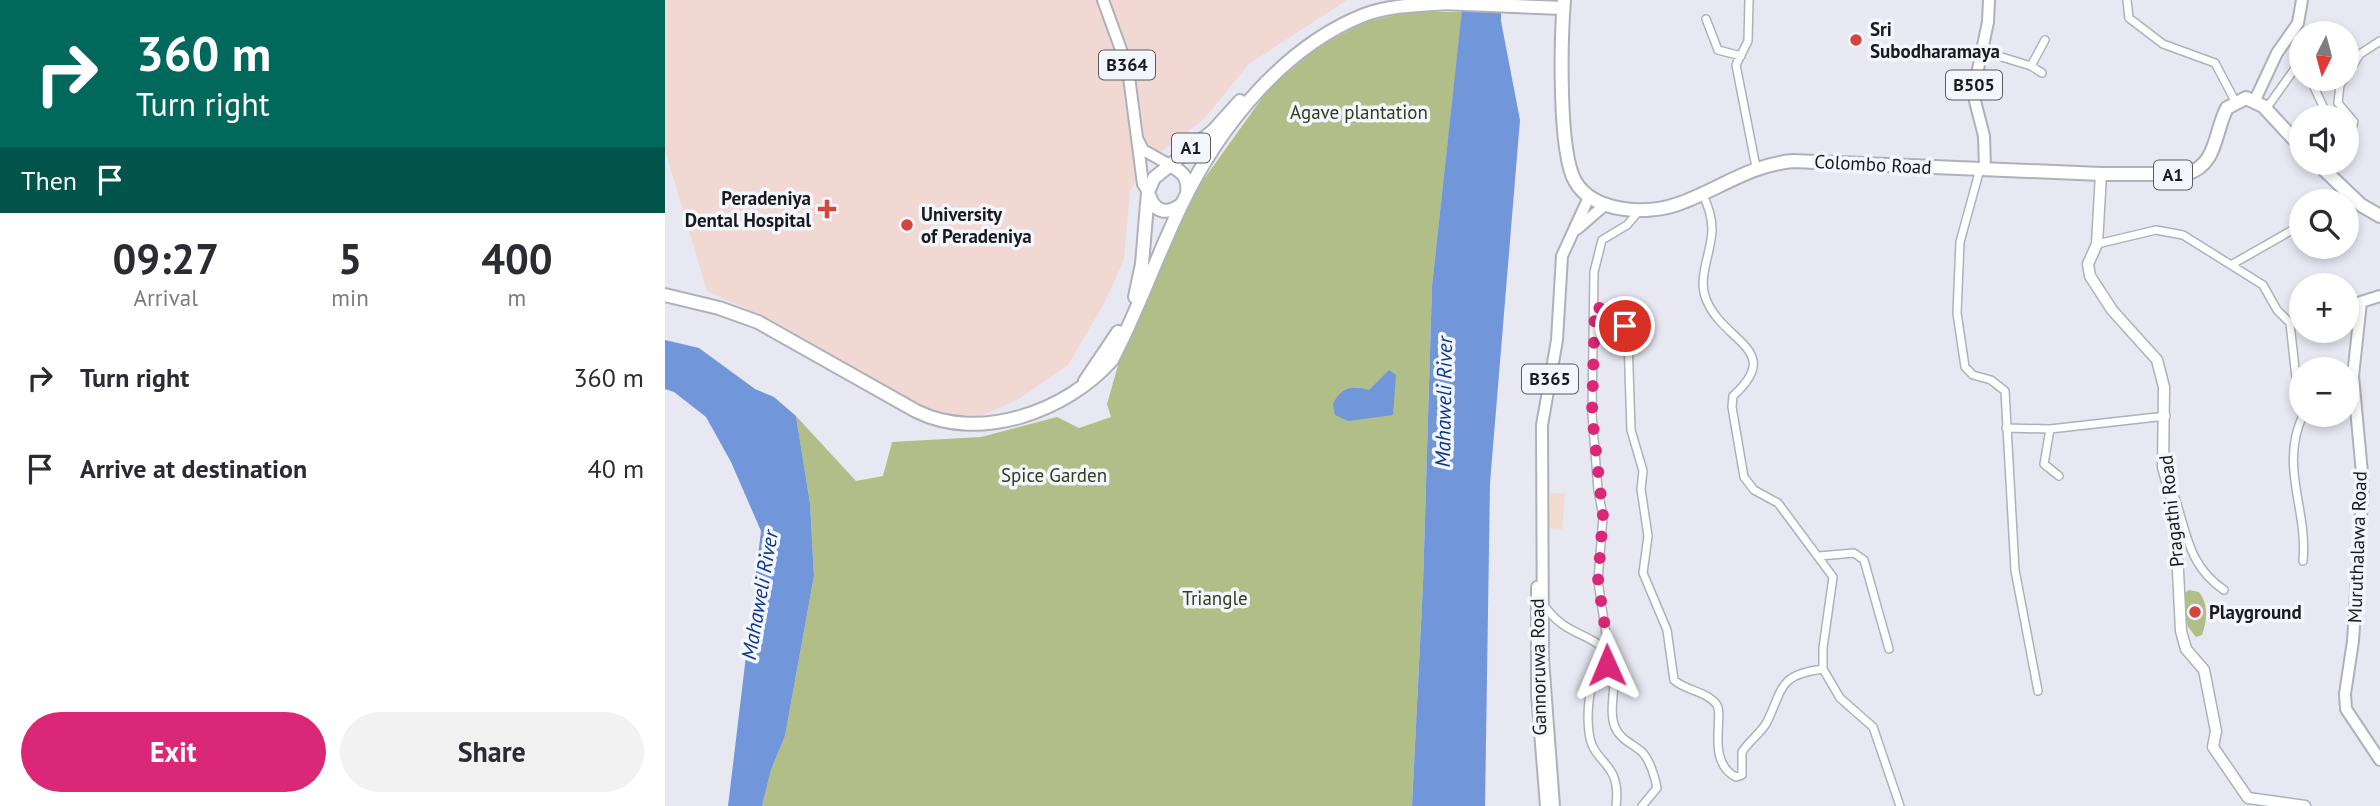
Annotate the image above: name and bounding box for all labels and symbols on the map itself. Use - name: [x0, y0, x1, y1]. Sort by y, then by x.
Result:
- place label: Sri Subodharamaya: [1870, 17, 2000, 63]
- north arrow: [2289, 21, 2359, 91]
- marker: Sri Subodharamaya: [1848, 32, 1864, 48]
- road number: B364: [1099, 51, 1155, 80]
- road number: B505: [1946, 70, 2002, 100]
- park label: Agave plantation: [1290, 100, 1428, 124]
- road number: A1: [1172, 134, 1210, 162]
- street label: Colombo Road: [1814, 149, 1932, 179]
- road number: A1: [2154, 160, 2192, 190]
- place label: Peradeniya Dental Hospital: [685, 186, 811, 232]
- marker: Peradeniya Dental Hospital: [817, 199, 837, 219]
- place label: University of Peradeniya: [921, 202, 1032, 248]
- marker: University of Peradeniya: [899, 217, 915, 233]
- pin: [1595, 296, 1655, 356]
- water label: Mahaweli River: [1429, 334, 1458, 468]
- road number: B365: [1522, 365, 1578, 394]
- street label: Pragathi Road: [2153, 454, 2189, 568]
- park label: Spice Garden: [1001, 463, 1107, 487]
- street label: Muruthalawa Road: [2342, 471, 2372, 623]
- water label: Mahaweli River: [735, 526, 785, 662]
- park label: Triangle: [1182, 586, 1248, 610]
- street label: Gannoruwa Road: [1525, 598, 1551, 736]
- place label: Playground: [2209, 600, 2302, 624]
- marker: Playground: [2187, 604, 2203, 620]
- position arrow: [1570, 628, 1644, 702]

